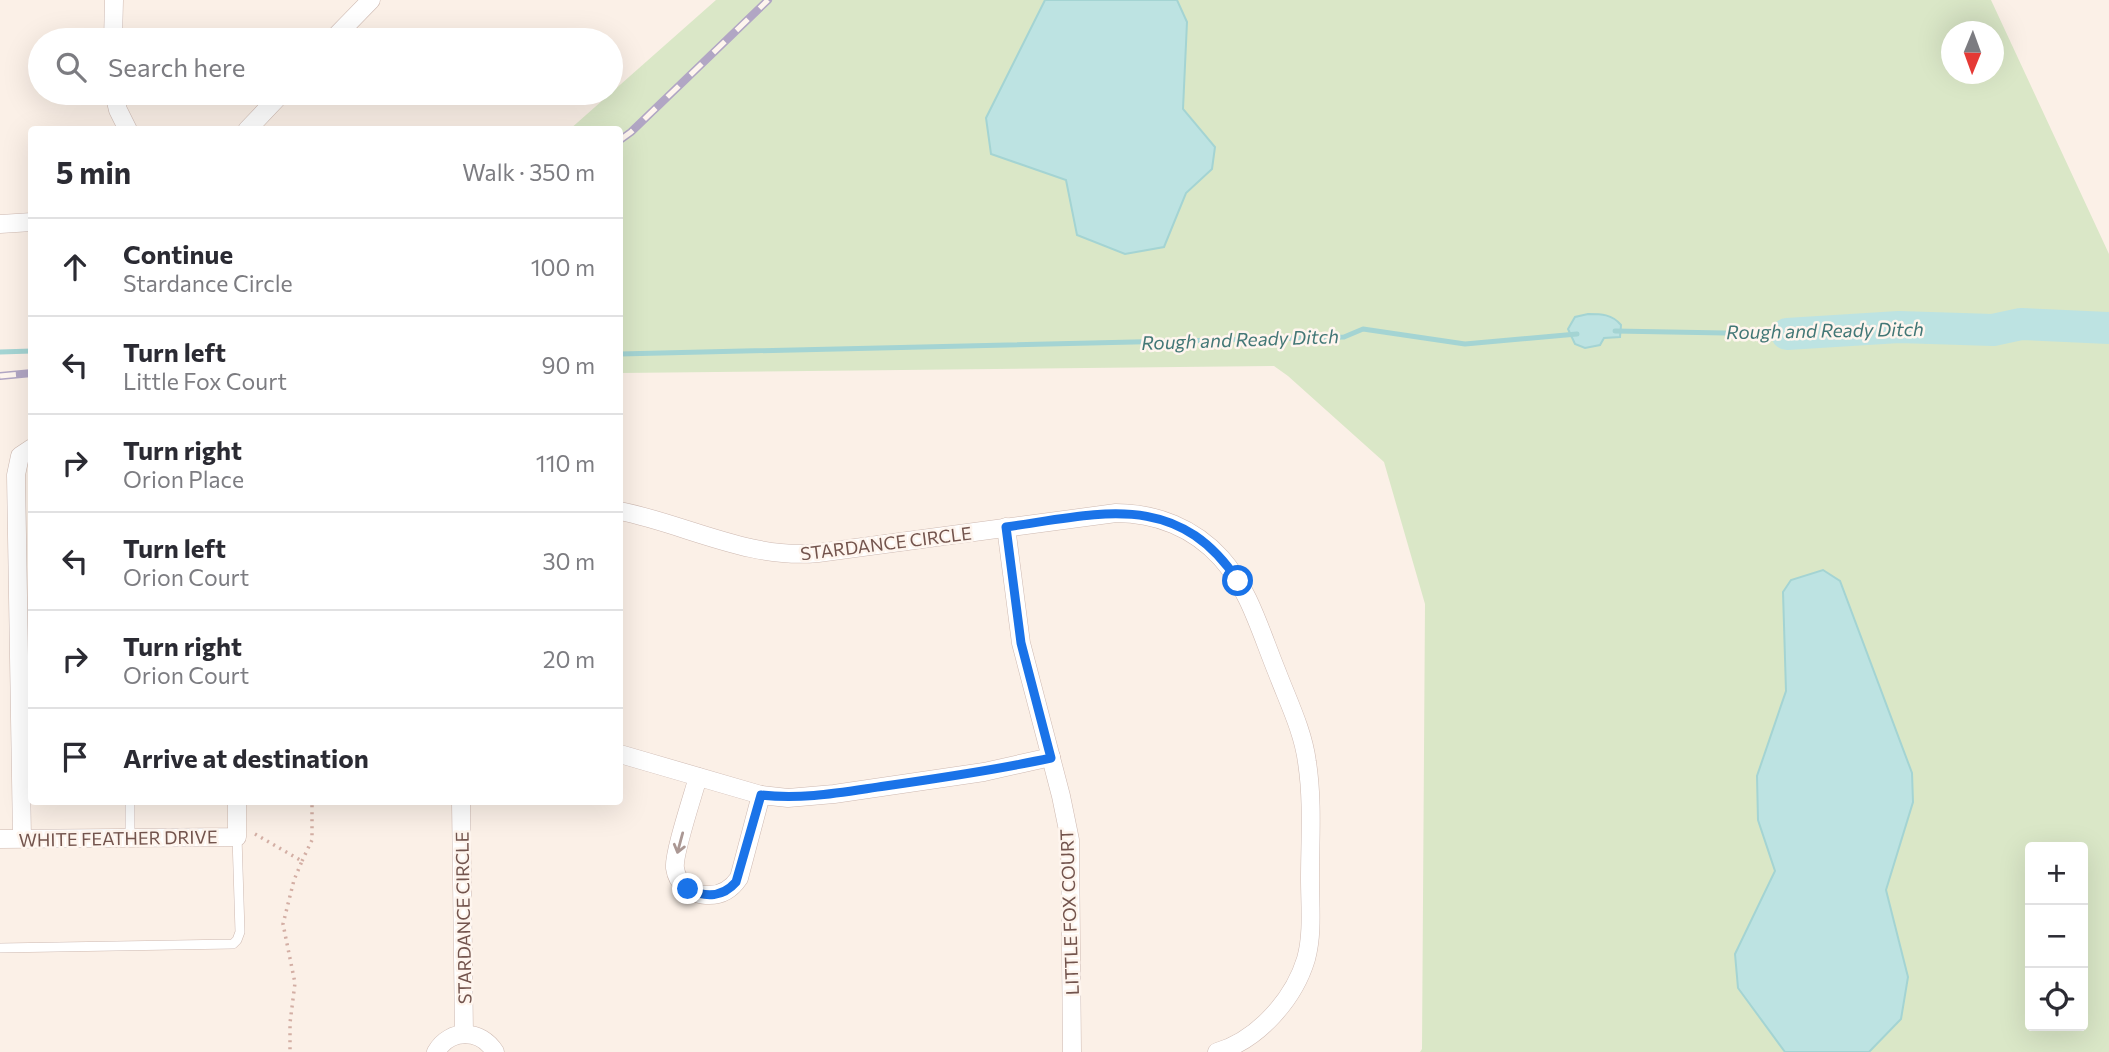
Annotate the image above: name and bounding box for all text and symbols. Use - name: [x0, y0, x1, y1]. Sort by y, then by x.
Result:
- north arrow: [1941, 21, 2004, 84]
- search box: [28, 28, 623, 105]
- icon: search: [52, 48, 90, 86]
- text: Search here: [108, 51, 246, 82]
- text: 5 min: [56, 153, 131, 190]
- text: Walk · 350 m: [462, 158, 595, 186]
- text: Continue: [123, 238, 233, 269]
- icon: ahead: [56, 248, 94, 286]
- text: 100 m: [531, 253, 595, 281]
- text: Stardance Circle: [123, 269, 293, 297]
- water label: Rough and Ready Ditch: [1726, 317, 1924, 343]
- water label: Rough and Ready Ditch: [1141, 324, 1339, 354]
- text: Turn left: [123, 336, 226, 367]
- icon: left: [56, 346, 94, 384]
- text: 90 m: [542, 351, 595, 379]
- text: Little Fox Court: [123, 367, 287, 395]
- text: Turn right: [123, 434, 242, 465]
- icon: right: [56, 444, 94, 482]
- text: 110 m: [536, 449, 595, 477]
- text: Orion Place: [123, 465, 244, 493]
- street label: STARDANCE CIRCLE: [799, 522, 973, 564]
- text: Turn left: [123, 532, 226, 563]
- icon: left: [56, 542, 94, 580]
- text: 30 m: [542, 547, 595, 575]
- text: Orion Court: [123, 563, 249, 591]
- route start: [1222, 565, 1253, 596]
- text: Turn right: [123, 630, 242, 661]
- icon: right: [56, 640, 94, 678]
- text: 20 m: [543, 645, 595, 673]
- text: Orion Court: [123, 661, 249, 689]
- icon: arrive: [56, 738, 94, 776]
- text: Arrive at destination: [123, 742, 369, 773]
- street label: WHITE FEATHER DRIVE: [18, 825, 218, 851]
- street label: LITTLE FOX COURT: [1055, 828, 1083, 996]
- street label: STARDANCE CIRCLE: [450, 832, 476, 1004]
- one-way arrow: [673, 832, 686, 854]
- map controls: [2025, 842, 2088, 1031]
- button: +: [2025, 842, 2088, 905]
- route end: [672, 873, 703, 904]
- button: −: [2025, 905, 2088, 968]
- button: locate: [2025, 968, 2088, 1031]

